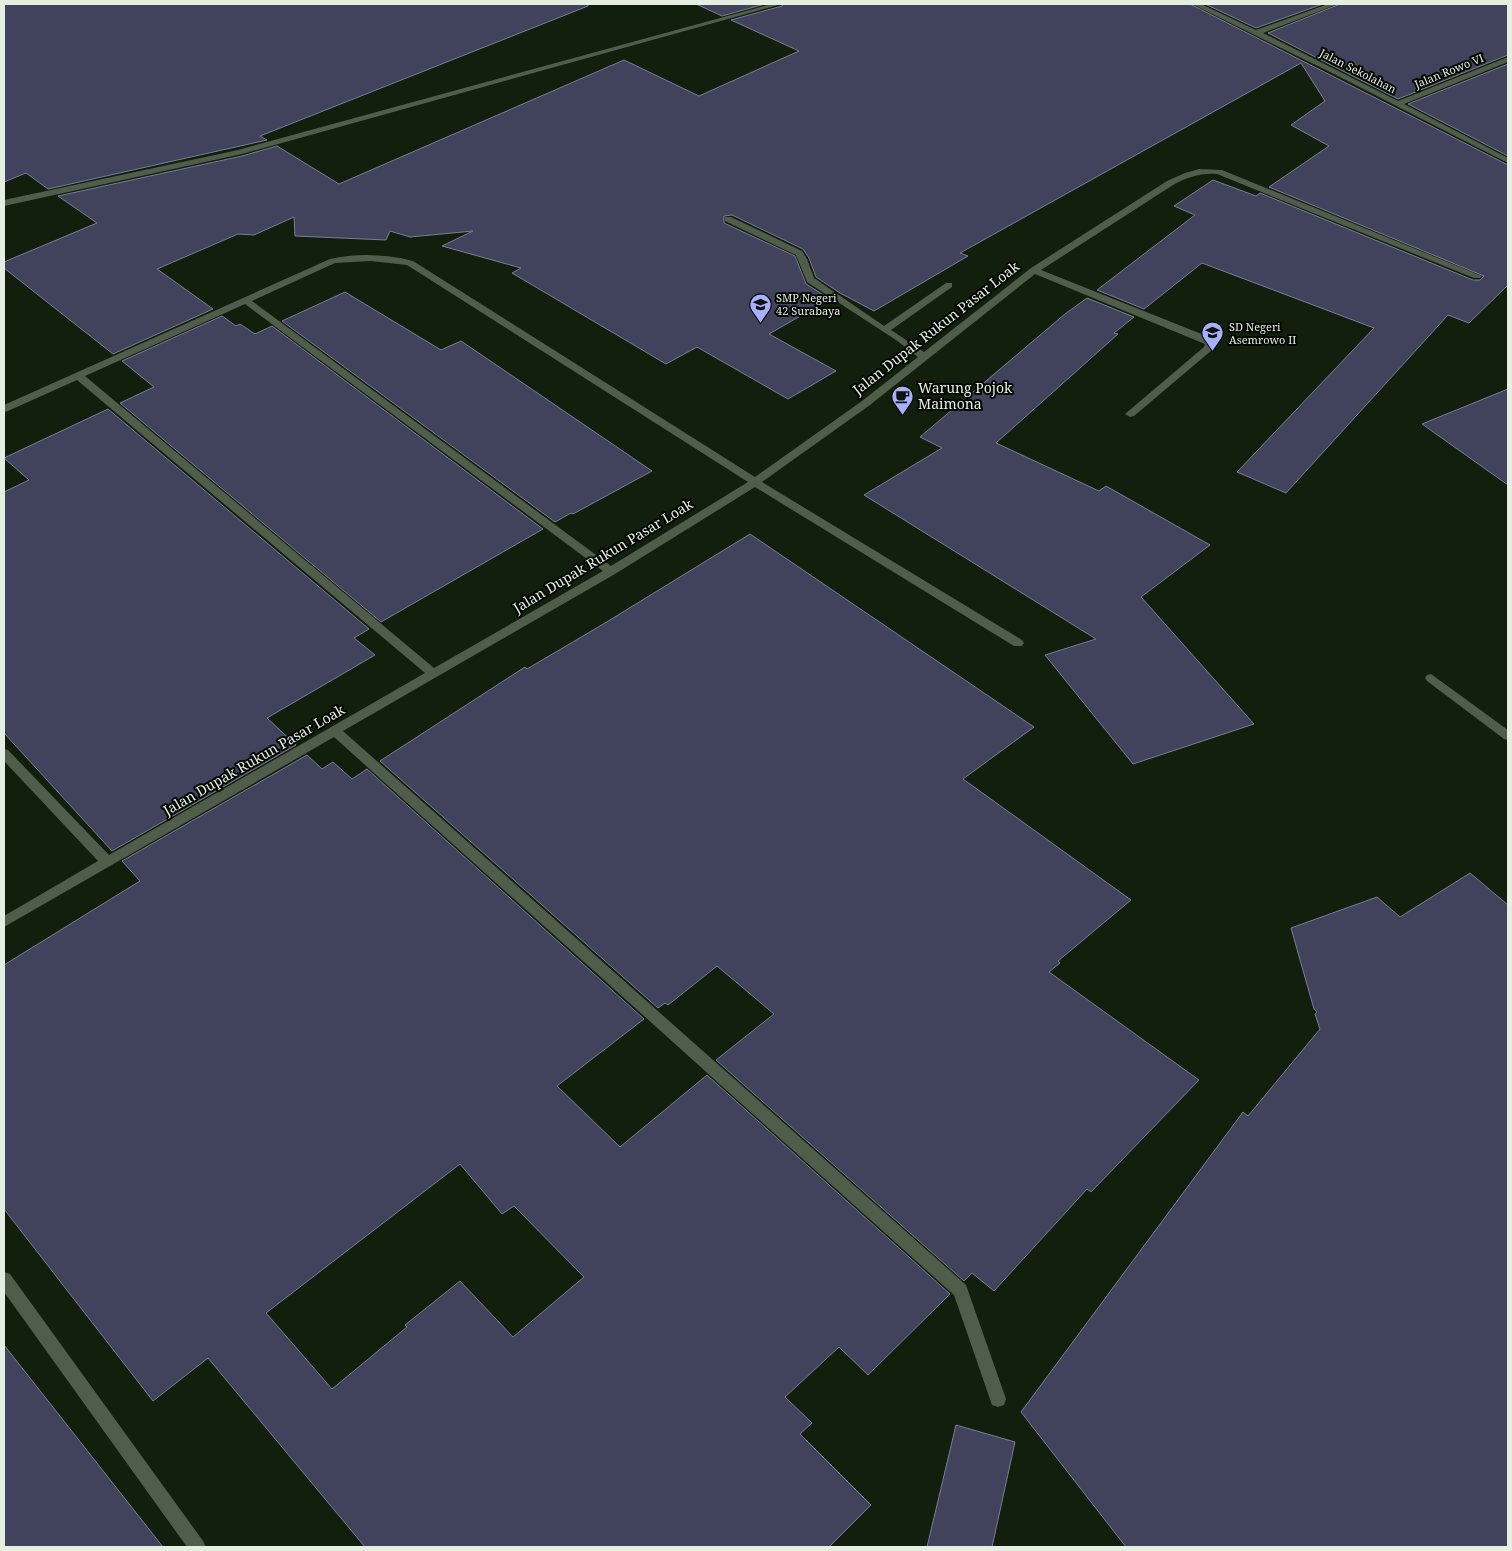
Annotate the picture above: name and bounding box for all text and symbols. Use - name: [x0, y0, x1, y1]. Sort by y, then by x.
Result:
- street label: Jalan Sekolahan: [1317, 44, 1399, 96]
- street label: Jalan Rowo VI: [1411, 50, 1486, 92]
- street label: Jalan Dupak Rukun Pasar Loak: [848, 256, 1024, 399]
- place label: SMP Negeri 42 Surabaya: [776, 290, 840, 318]
- school or university icon: SMP Negeri 42 Surabaya: [748, 292, 772, 323]
- place label: SD Negeri Asemrowo II: [1229, 319, 1296, 347]
- school or university icon: SD Negeri Asemrowo II: [1201, 321, 1225, 352]
- place label: Warung Pojok Maimona: [918, 378, 1013, 413]
- cafe icon: Warung Pojok Maimona: [890, 384, 914, 415]
- street label: Jalan Dupak Rukun Pasar Loak: [508, 494, 697, 617]
- street label: Jalan Dupak Rukun Pasar Loak: [159, 699, 349, 820]

